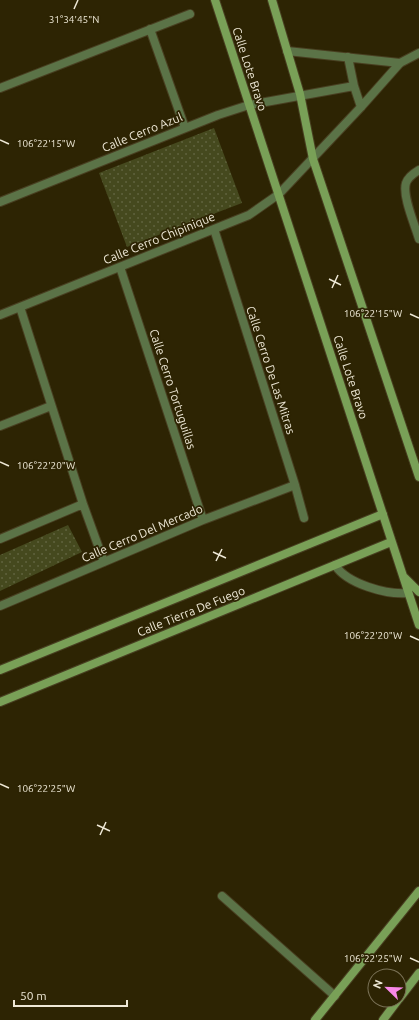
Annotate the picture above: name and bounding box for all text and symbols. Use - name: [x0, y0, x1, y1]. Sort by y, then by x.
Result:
- text: 31°34'45"N: [49, 14, 99, 25]
- street label: Calle Lote Bravo: [230, 25, 270, 113]
- street label: Calle Cerro Azul: [100, 110, 184, 154]
- text: 106°22'15"W: [17, 138, 75, 149]
- street label: Calle Cerro Chipinique: [101, 210, 217, 266]
- street label: Calle Cerro De Las Mitras: [244, 304, 298, 436]
- text: 106°22'15"W: [344, 308, 402, 319]
- street label: Calle Cerro Tortuguillas: [147, 327, 199, 451]
- street label: Calle Lote Bravo: [331, 333, 371, 421]
- text: 106°22'20"W: [17, 460, 75, 471]
- street label: Calle Cerro Del Mercado: [79, 502, 205, 564]
- street label: Calle Tierra De Fuego: [135, 583, 247, 639]
- text: 106°22'20"W: [344, 630, 402, 641]
- text: 106°22'25"W: [17, 783, 75, 794]
- text: 106°22'25"W: [344, 953, 402, 964]
- north arrow: [367, 968, 407, 1008]
- text: N: [371, 978, 385, 990]
- scale bar: [14, 982, 127, 1008]
- text: 50 m: [20, 989, 47, 1002]

